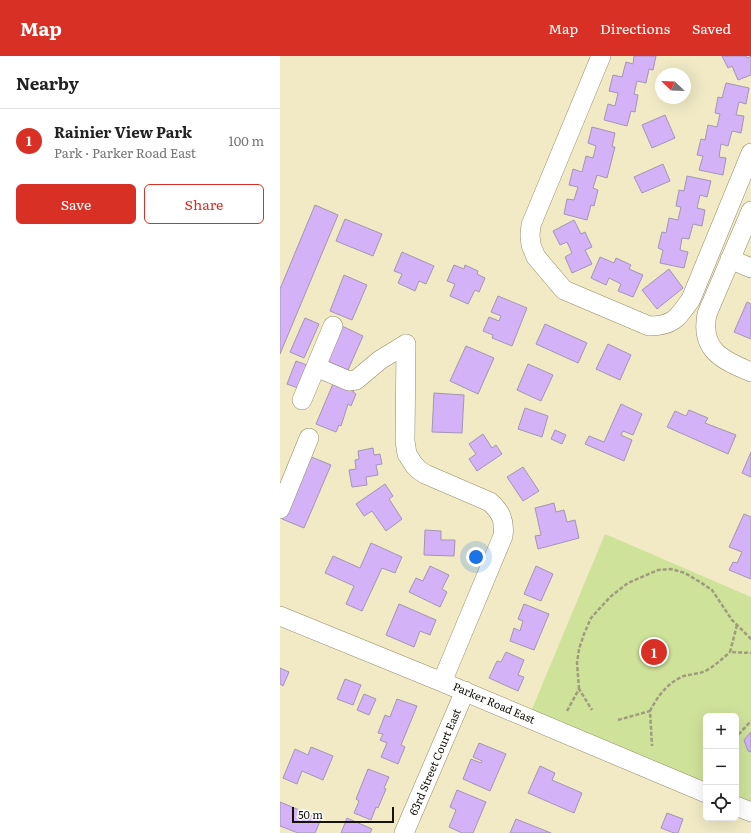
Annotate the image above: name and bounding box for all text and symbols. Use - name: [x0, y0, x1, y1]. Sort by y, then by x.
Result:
- text: Map: [20, 14, 62, 42]
- text: Map: [548, 18, 578, 38]
- text: Directions: [600, 18, 670, 38]
- text: Saved: [692, 18, 731, 38]
- north arrow: [655, 68, 691, 104]
- text: Nearby: [16, 70, 79, 95]
- text: Rainier View Park: [54, 120, 192, 143]
- text: 1: [26, 131, 32, 150]
- text: 100 m: [228, 131, 264, 150]
- text: Park · Parker Road East: [54, 143, 196, 162]
- button: Save: [16, 184, 136, 224]
- button: Share: [144, 184, 264, 224]
- your location: [466, 547, 486, 567]
- pin: 1: [641, 637, 667, 667]
- street label: Parker Road East: [451, 678, 539, 727]
- street label: 63rd Street Court East: [404, 705, 464, 817]
- map controls: [703, 713, 739, 821]
- button: +: [703, 713, 739, 749]
- button: −: [703, 749, 739, 785]
- button: locate: [703, 785, 739, 821]
- scale bar: [292, 805, 394, 824]
- text: 50 m: [298, 806, 323, 822]

